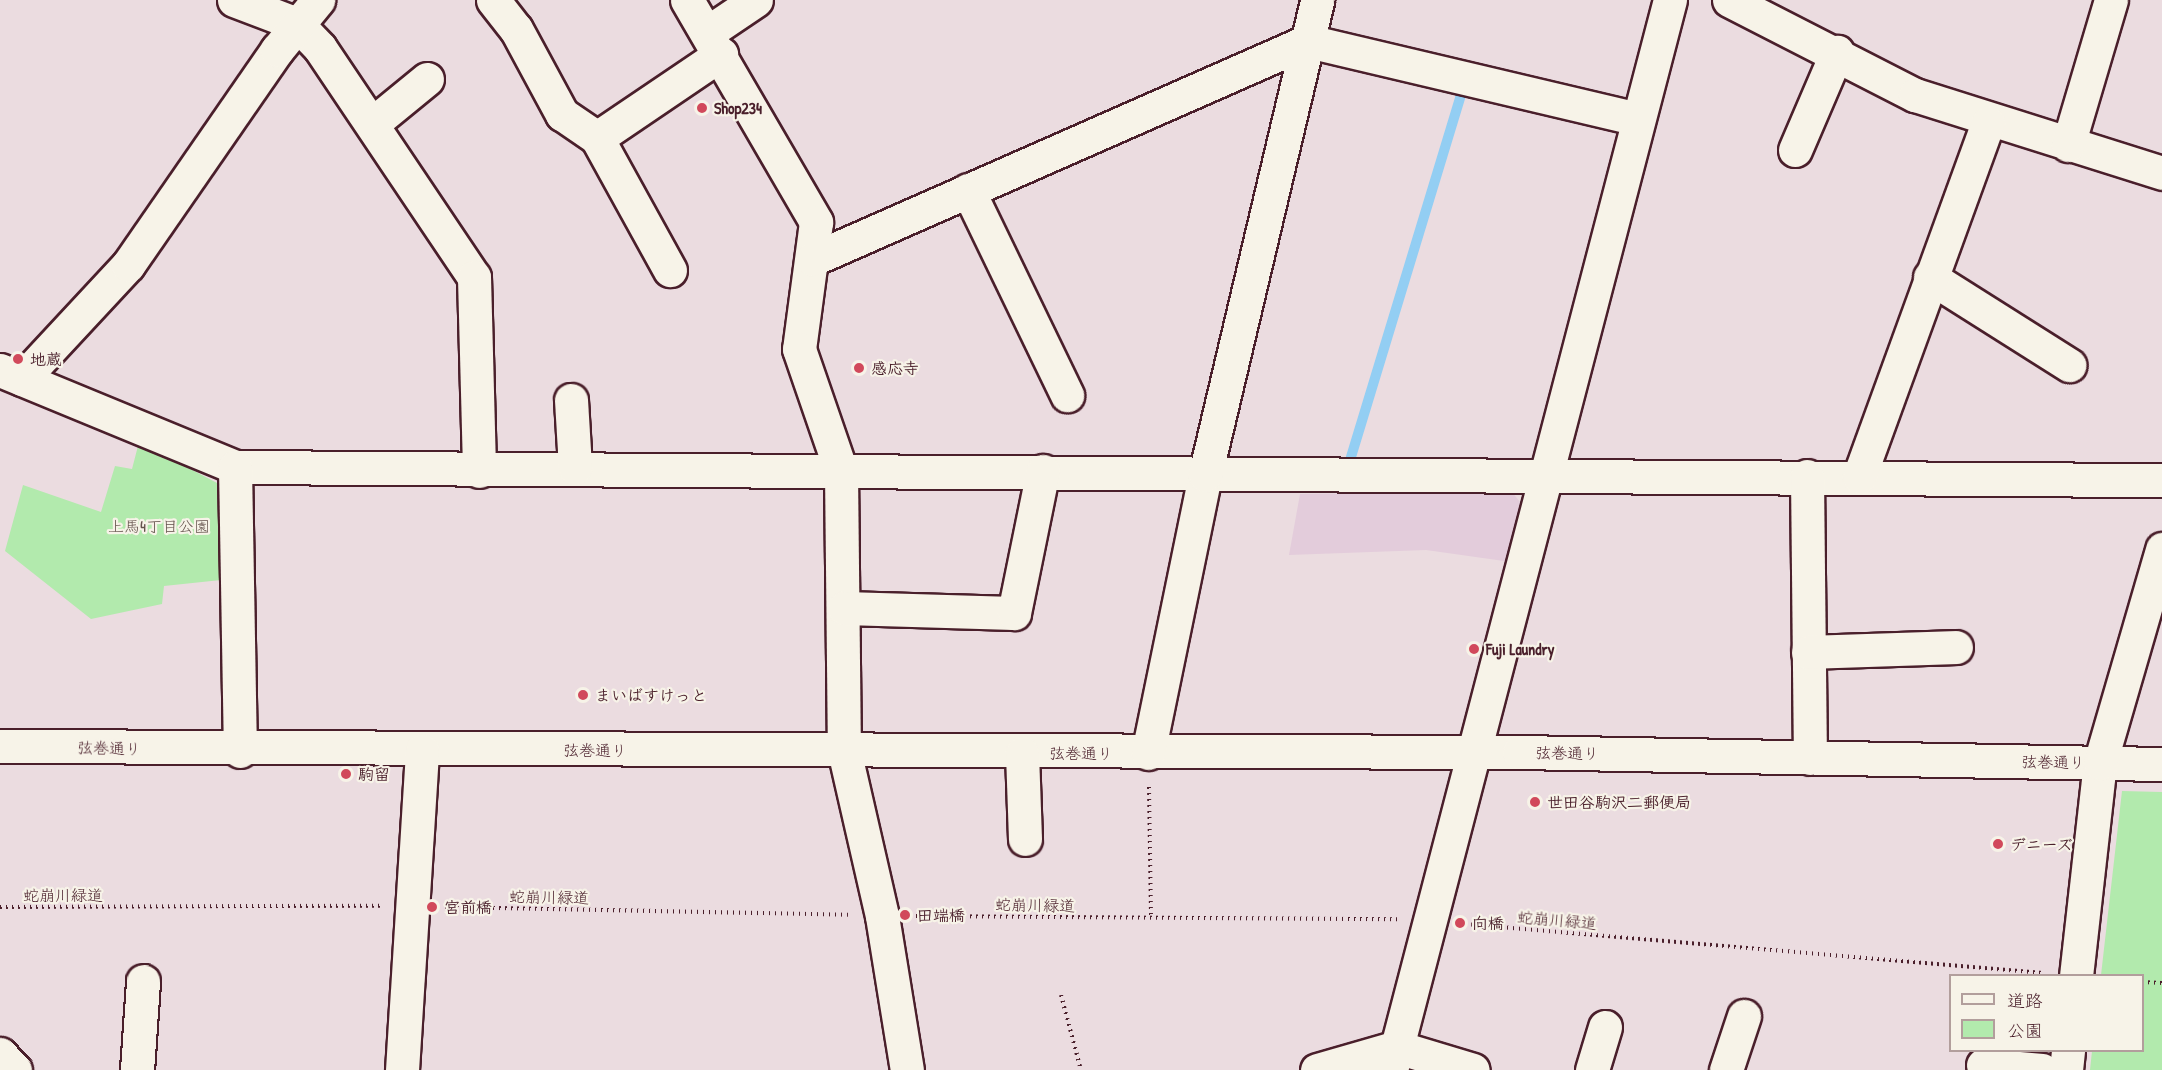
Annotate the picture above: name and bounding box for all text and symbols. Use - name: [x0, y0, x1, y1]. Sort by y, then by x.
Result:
- place label: Shop234: [714, 98, 762, 118]
- marker: Shop234: [695, 101, 709, 115]
- place label: 地蔵: [30, 349, 62, 369]
- marker: 地蔵: [11, 352, 25, 366]
- place label: 感応寺: [871, 358, 919, 378]
- marker: 感応寺: [852, 361, 866, 375]
- park label: 上馬4丁目公園: [108, 516, 210, 536]
- place label: Fuji Laundry: [1486, 639, 1554, 659]
- marker: Fuji Laundry: [1467, 642, 1481, 656]
- place label: まいばすけっと: [595, 685, 707, 705]
- marker: まいばすけっと: [576, 688, 590, 702]
- street label: 弦巻通り: [77, 738, 141, 758]
- street label: 弦巻通り: [563, 740, 627, 760]
- street label: 弦巻通り: [1049, 743, 1113, 763]
- street label: 弦巻通り: [1535, 743, 1599, 763]
- street label: 弦巻通り: [2021, 752, 2085, 772]
- place label: 駒留: [358, 764, 390, 784]
- marker: 駒留: [339, 767, 353, 781]
- place label: 世田谷駒沢二郵便局: [1547, 792, 1691, 812]
- marker: 世田谷駒沢二郵便局: [1528, 795, 1542, 809]
- place label: デニーズ: [2010, 834, 2074, 854]
- marker: デニーズ: [1991, 837, 2005, 851]
- street label: 蛇崩川緑道: [23, 885, 103, 905]
- street label: 蛇崩川緑道: [509, 887, 589, 907]
- street label: 蛇崩川緑道: [995, 895, 1075, 915]
- place label: 宮前橋: [444, 897, 492, 917]
- marker: 宮前橋: [425, 900, 439, 914]
- place label: 田端橋: [917, 905, 965, 925]
- street label: 蛇崩川緑道: [1516, 907, 1598, 933]
- marker: 田端橋: [898, 908, 912, 922]
- place label: 向橋: [1472, 913, 1504, 933]
- marker: 向橋: [1453, 916, 1467, 930]
- legend: [1949, 974, 2144, 1052]
- text: 道路: [2007, 988, 2043, 1013]
- text: 公園: [2007, 1018, 2043, 1043]

